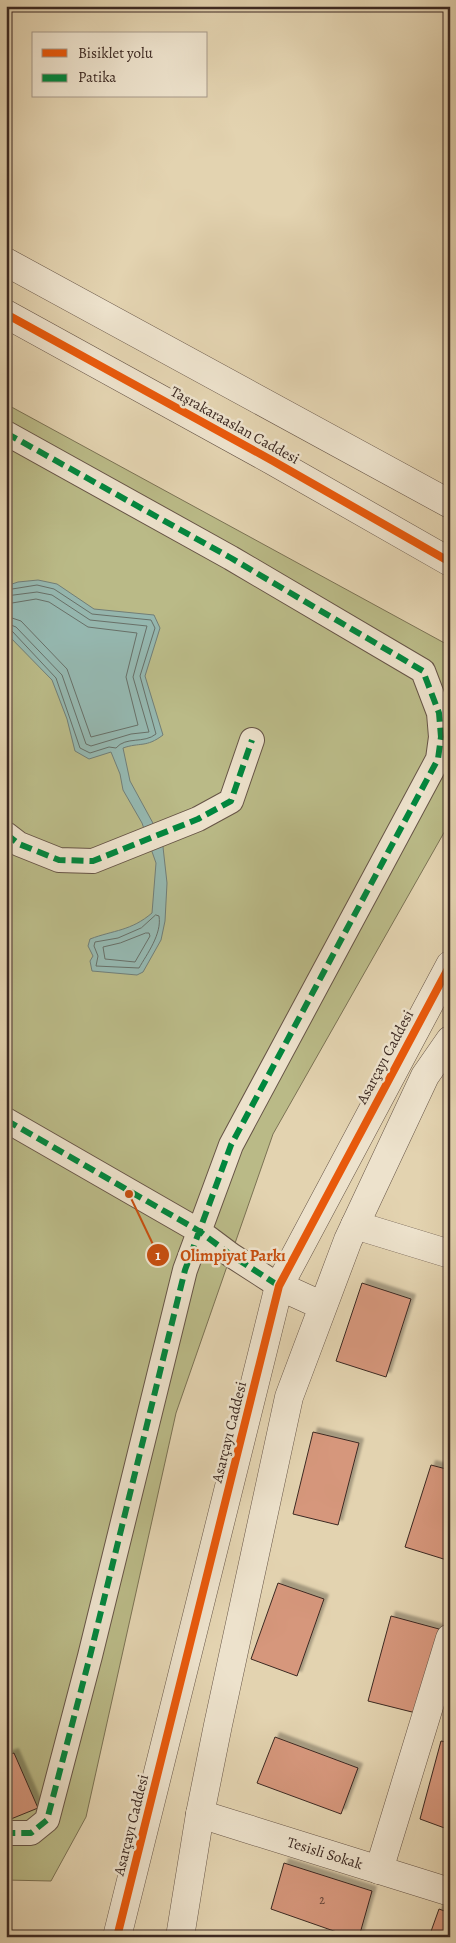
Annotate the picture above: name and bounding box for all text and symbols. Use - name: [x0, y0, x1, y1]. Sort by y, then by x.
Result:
- legend: [32, 32, 208, 98]
- text: Bisiklet yolu: [78, 43, 154, 63]
- text: Patika: [78, 67, 116, 87]
- street label: Taşrakaraaslan Caddesi: [167, 381, 303, 469]
- street label: Asarçayı Caddesi: [351, 1007, 418, 1108]
- callout: Olimpiyat Parkı: [145, 1240, 295, 1271]
- text: 1: [155, 1245, 161, 1265]
- text: Olimpiyat Parkı: [180, 1245, 286, 1267]
- street label: Asarçayı Caddesi: [207, 1379, 251, 1486]
- street label: Asarçayı Caddesi: [109, 1772, 153, 1879]
- street label: Tesisli Sokak: [285, 1832, 366, 1874]
- house number: 2: [319, 1892, 325, 1908]

